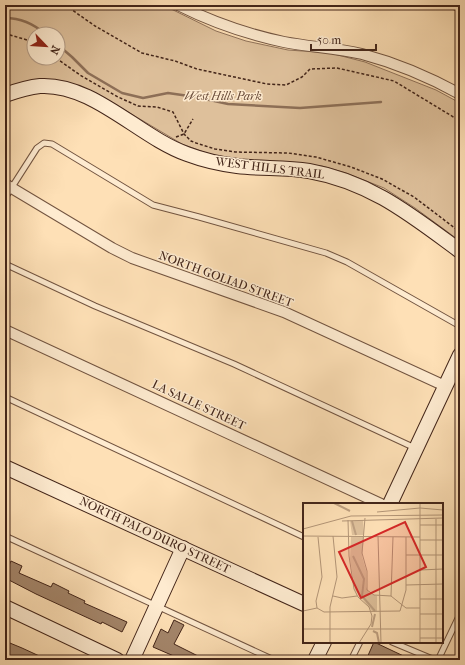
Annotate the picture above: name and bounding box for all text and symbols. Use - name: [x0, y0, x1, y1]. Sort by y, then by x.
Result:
- north arrow: [26, 26, 66, 66]
- scale bar: [311, 26, 376, 52]
- text: 50 m: [317, 33, 341, 47]
- text: N: [47, 43, 62, 57]
- park label: West Hills Park: [184, 89, 262, 103]
- street label: WEST HILLS TRAIL: [214, 154, 326, 182]
- street label: NORTH GOLIAD STREET: [157, 248, 296, 310]
- street label: LA SALLE STREET: [150, 377, 249, 433]
- street label: NORTH PALO DURO STREET: [77, 494, 234, 577]
- inset map: [303, 503, 443, 643]

